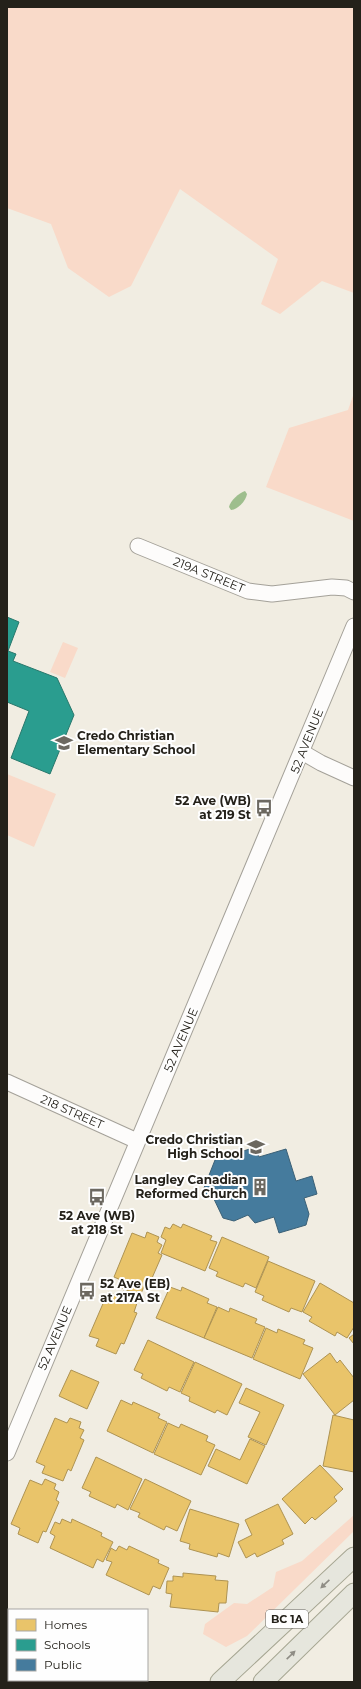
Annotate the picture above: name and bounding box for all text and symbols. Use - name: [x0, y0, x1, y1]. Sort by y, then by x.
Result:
- street label: 219A STREET: [171, 553, 247, 596]
- street label: 52 AVENUE: [287, 706, 326, 775]
- place label: Credo Christian Elementary School: [77, 728, 195, 757]
- school or university icon: Credo Christian Elementary School: [54, 733, 74, 753]
- place label: 52 Ave (WB) at 219 St: [175, 793, 252, 822]
- bus stop icon: 52 Ave (WB) at 219 St: [254, 798, 274, 818]
- street label: 52 AVENUE: [160, 1005, 201, 1074]
- street label: 218 STREET: [38, 1091, 106, 1132]
- place label: Credo Christian High School: [145, 1132, 243, 1161]
- school or university icon: Credo Christian High School: [246, 1137, 266, 1157]
- place label: Langley Canadian Reformed Church: [134, 1172, 247, 1201]
- building icon: Langley Canadian Reformed Church: [250, 1177, 270, 1197]
- bus stop icon: 52 Ave (WB) at 218 St: [87, 1187, 107, 1207]
- place label: 52 Ave (WB) at 218 St: [59, 1208, 135, 1237]
- place label: 52 Ave (EB) at 217A St: [100, 1276, 170, 1305]
- bus stop icon: 52 Ave (EB) at 217A St: [77, 1281, 97, 1301]
- street label: 52 AVENUE: [34, 1303, 75, 1372]
- one-way arrow: [320, 1579, 331, 1588]
- legend: [8, 1609, 148, 1681]
- road number: BC 1A: [266, 1610, 308, 1628]
- text: Homes: [44, 1617, 87, 1632]
- text: Schools: [44, 1637, 90, 1652]
- one-way arrow: [286, 1650, 296, 1660]
- text: Public: [44, 1657, 82, 1672]

